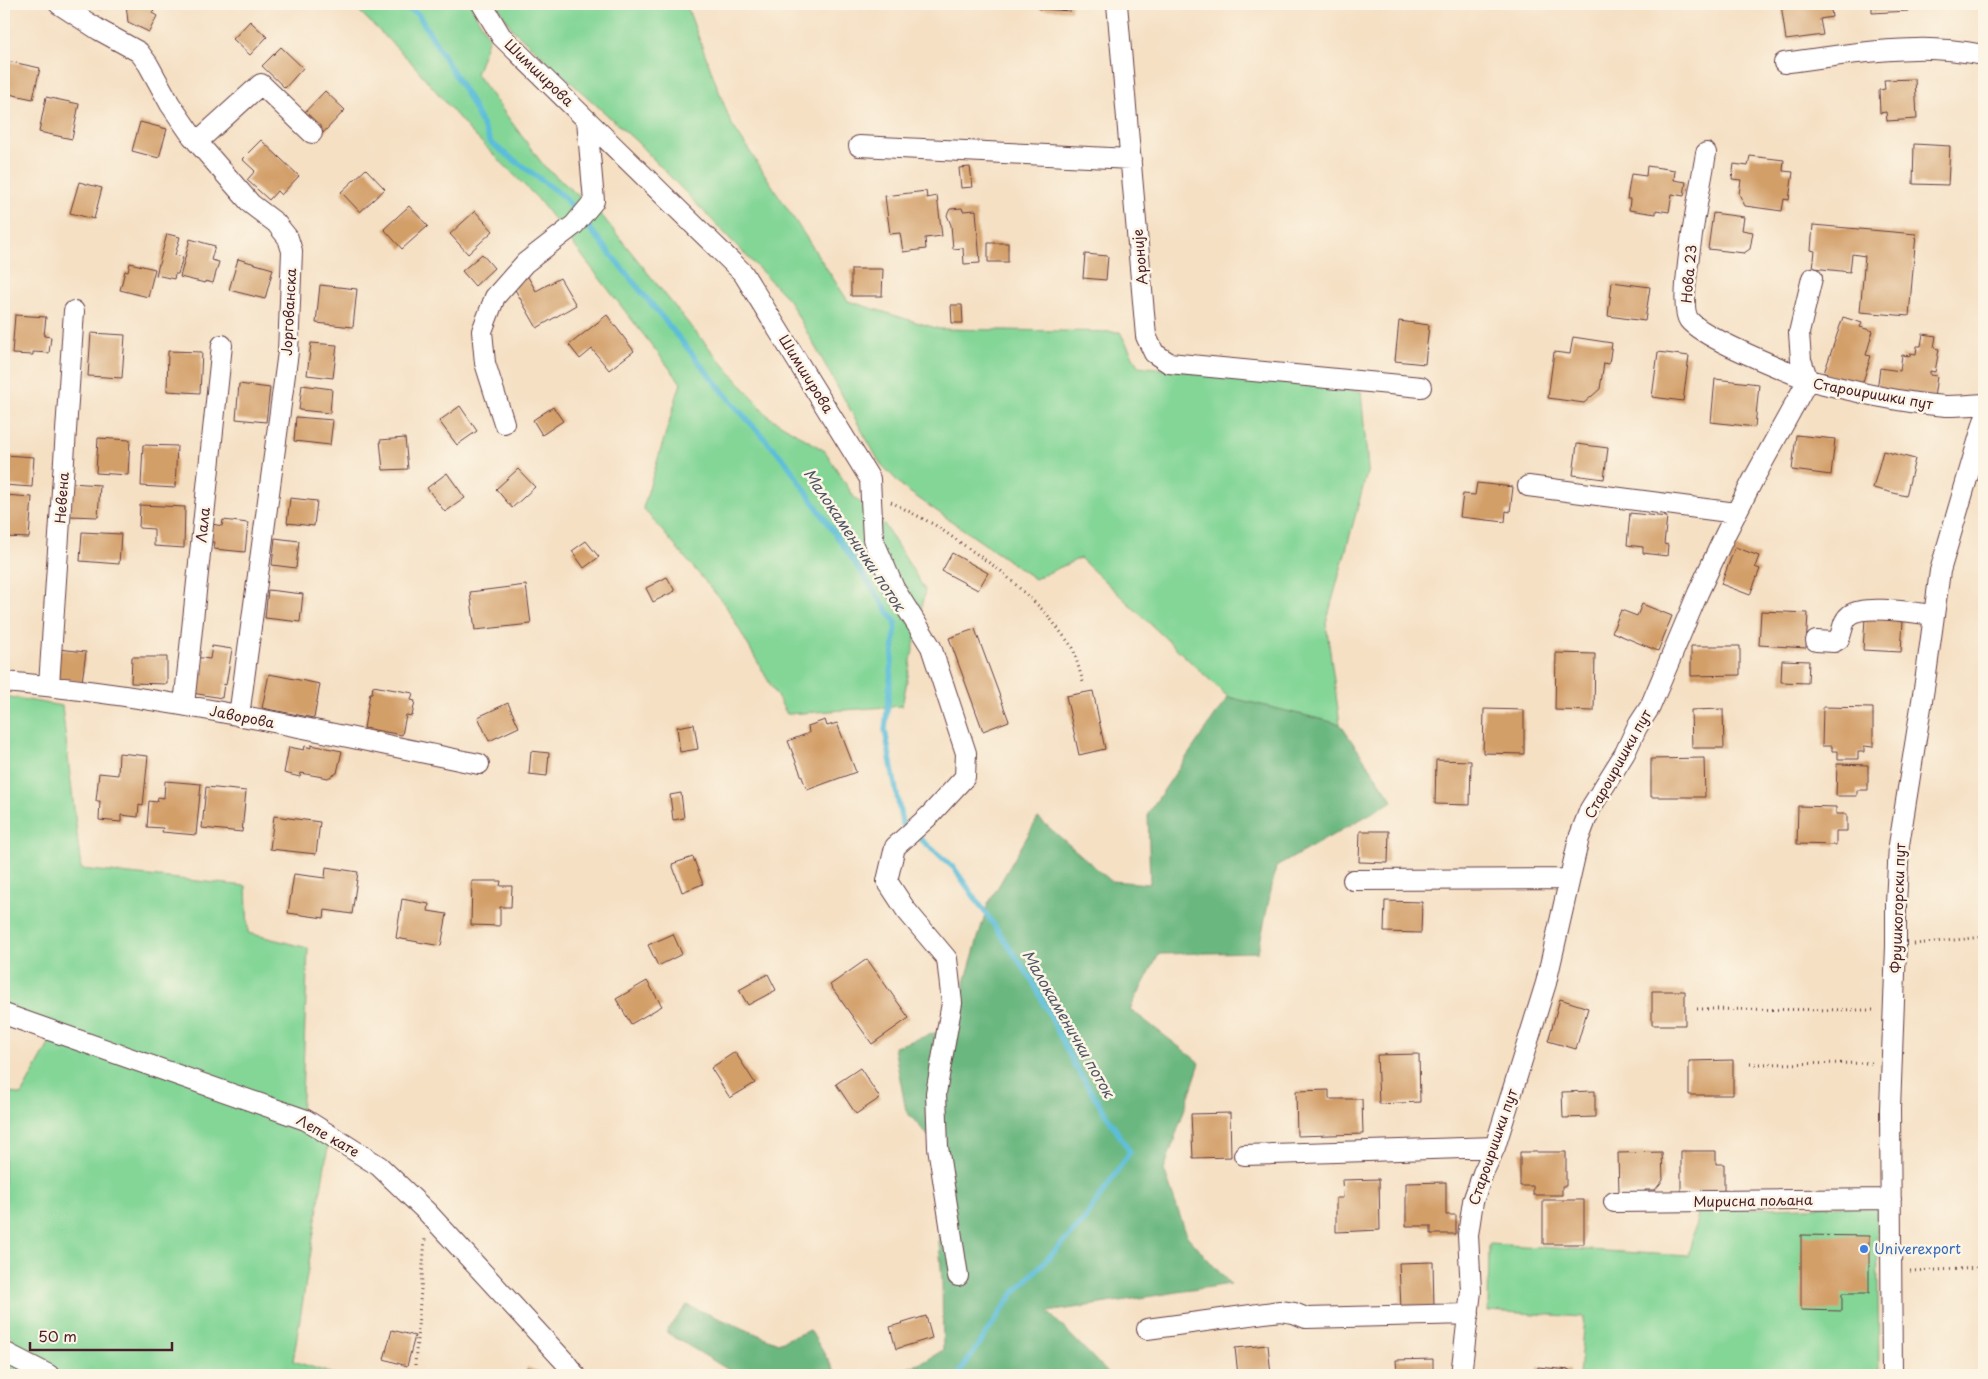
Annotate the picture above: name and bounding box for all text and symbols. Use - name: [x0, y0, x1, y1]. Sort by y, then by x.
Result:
- street label: Шимширова: [500, 34, 579, 111]
- street label: Ароније: [1127, 228, 1152, 286]
- street label: Нова 23: [1675, 244, 1702, 304]
- street label: Јоргованска: [276, 267, 301, 356]
- street label: Шимширова: [774, 331, 839, 417]
- street label: Староиришки пут: [1811, 373, 1935, 414]
- water label: Малокаменички поток: [799, 463, 912, 616]
- street label: Невена: [49, 471, 74, 524]
- street label: Лала: [190, 506, 215, 544]
- street label: Јаворова: [208, 700, 277, 733]
- street label: Староиришки пут: [1579, 705, 1656, 822]
- street label: Фрушкогорски пут: [1885, 842, 1910, 973]
- water label: Малокаменички поток: [1017, 945, 1122, 1103]
- street label: Староиришки пут: [1463, 1086, 1522, 1208]
- street label: Лепе кате: [293, 1109, 363, 1162]
- street label: Мирисна пољана: [1693, 1189, 1813, 1212]
- place label: Univerexport: [1874, 1238, 1961, 1259]
- marker: Univerexport: [1858, 1243, 1870, 1255]
- scale bar: [30, 1319, 172, 1351]
- text: 50 m: [38, 1324, 77, 1347]

